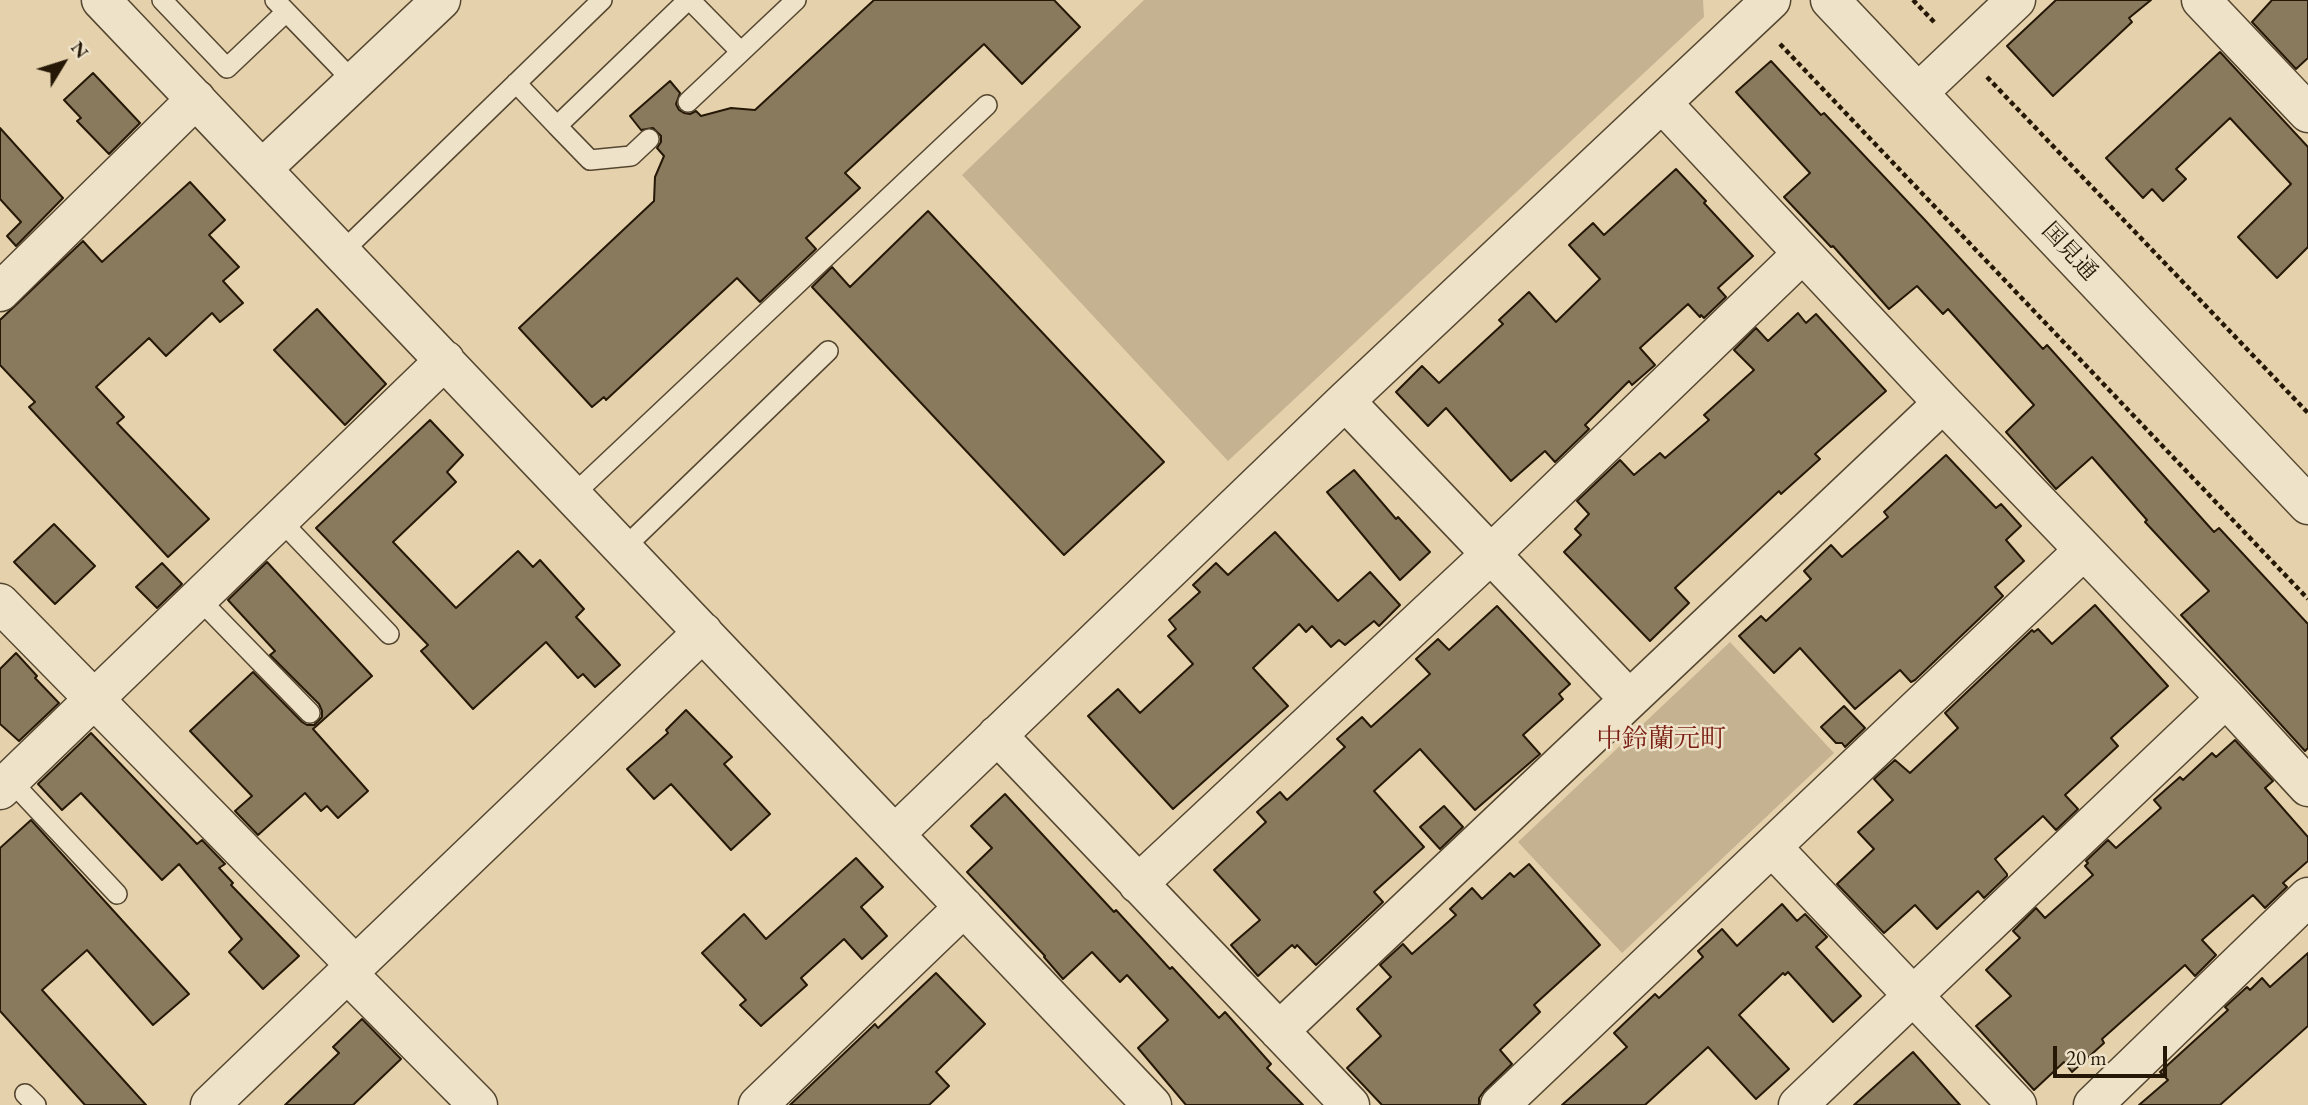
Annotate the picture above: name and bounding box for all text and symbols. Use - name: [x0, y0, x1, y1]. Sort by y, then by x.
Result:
- north arrow: [28, 28, 98, 98]
- text: N: [65, 36, 95, 64]
- street label: 国見通: [2035, 217, 2103, 287]
- district label: 中鈴蘭元町: [1596, 724, 1726, 756]
- scale bar: [2056, 1032, 2170, 1076]
- text: 20 m: [2066, 1044, 2107, 1071]

